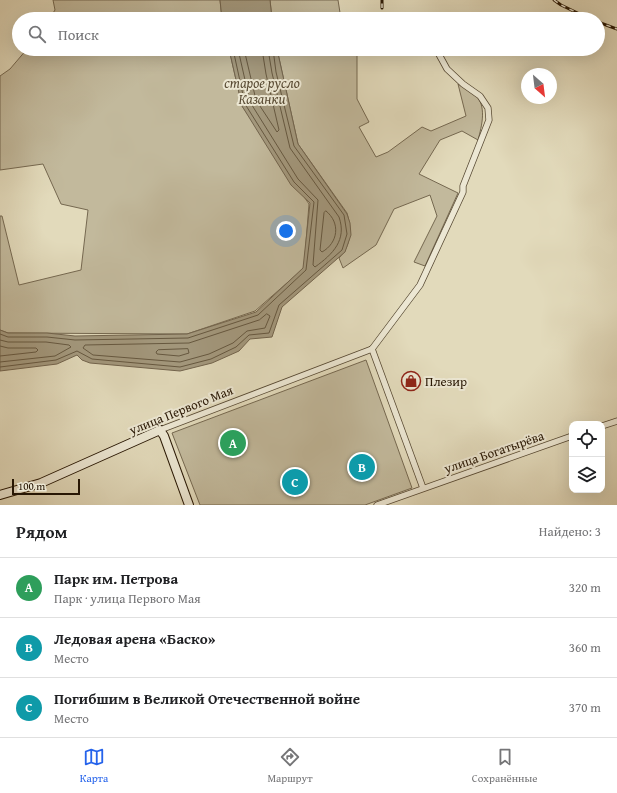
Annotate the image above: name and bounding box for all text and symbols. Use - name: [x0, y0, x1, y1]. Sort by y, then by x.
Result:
- search box: [12, 12, 605, 56]
- icon: search: [26, 23, 48, 45]
- text: Поиск: [58, 24, 99, 45]
- north arrow: [521, 68, 557, 104]
- water label: старое русло Казанки: [224, 73, 300, 109]
- your location: [276, 221, 296, 241]
- shop icon: Плезир: [400, 370, 422, 392]
- place label: Плезир: [425, 372, 467, 391]
- street label: улица Первого Мая: [125, 380, 236, 440]
- map controls: [569, 421, 605, 493]
- button: locate: [569, 421, 605, 457]
- street label: улица Богатырёва: [440, 426, 547, 478]
- pin: A: [220, 428, 246, 458]
- pin: B: [349, 452, 375, 482]
- button: layers: [569, 457, 605, 493]
- pin: C: [282, 467, 308, 497]
- scale bar: [12, 477, 80, 496]
- text: 100 m: [18, 478, 45, 494]
- text: Рядом: [16, 519, 67, 544]
- text: Найдено: 3: [539, 522, 601, 541]
- text: Парк им. Петрова: [54, 568, 178, 589]
- text: A: [25, 578, 33, 597]
- text: 320 m: [569, 578, 601, 597]
- text: Парк · улица Первого Мая: [54, 589, 201, 608]
- text: Ледовая арена «Баско»: [54, 628, 215, 649]
- text: B: [25, 638, 33, 657]
- text: 360 m: [569, 638, 601, 657]
- text: Место: [54, 649, 89, 668]
- text: Погибшим в Великой Отечественной войне: [54, 688, 360, 709]
- text: C: [25, 698, 33, 717]
- text: 370 m: [569, 698, 601, 717]
- text: Место: [54, 709, 89, 728]
- tab: Карта: [80, 746, 108, 786]
- tab: Маршрут: [267, 746, 312, 786]
- tab: Сохранённые: [472, 746, 537, 786]

